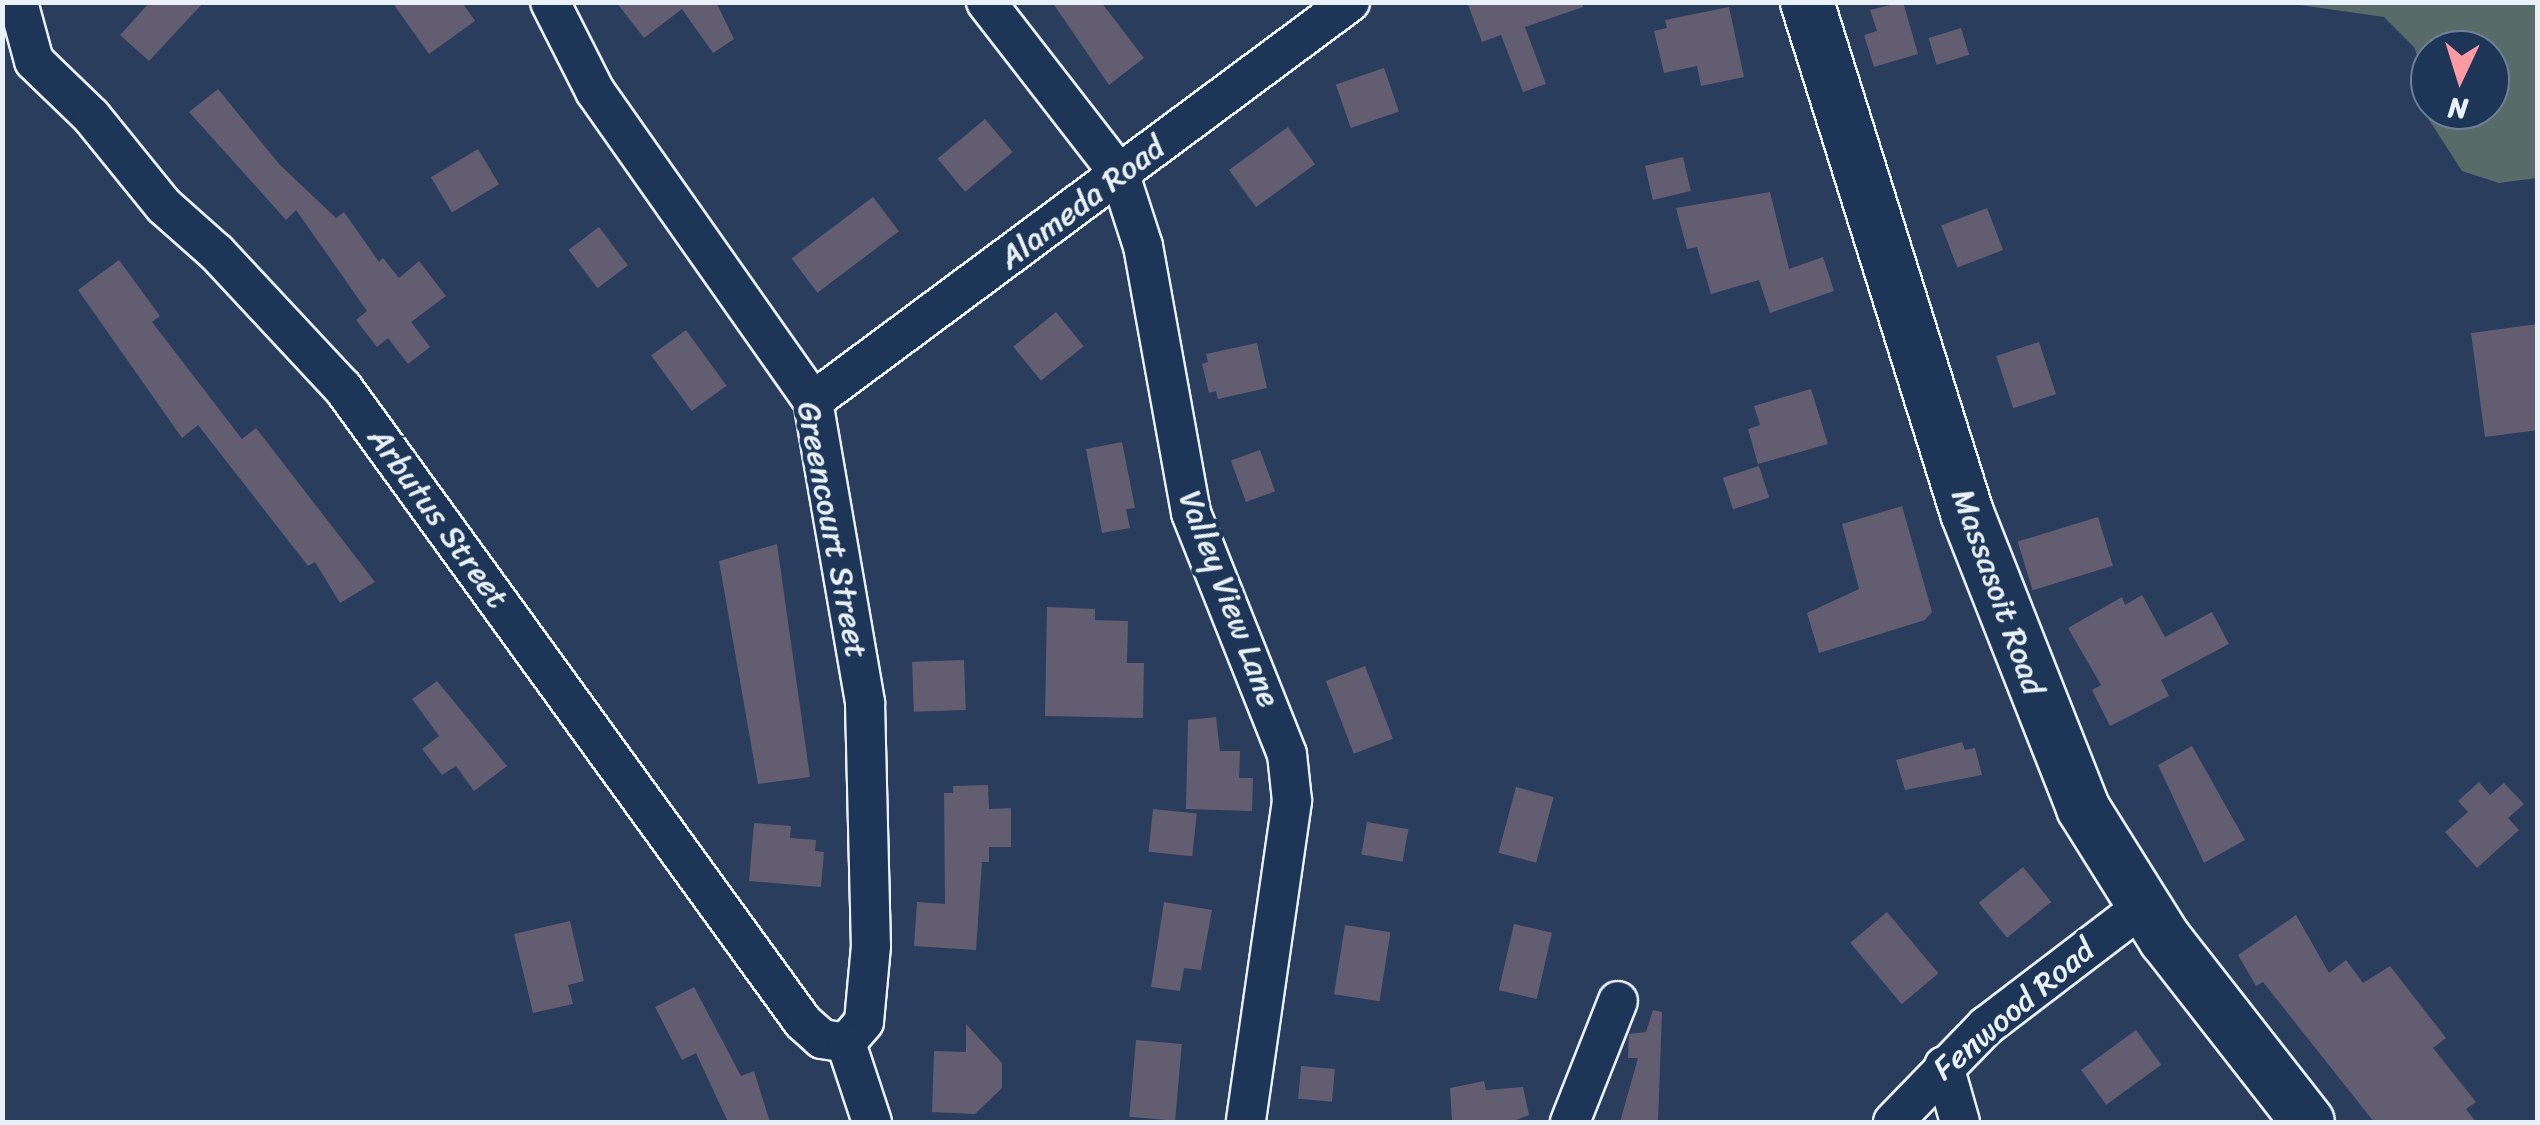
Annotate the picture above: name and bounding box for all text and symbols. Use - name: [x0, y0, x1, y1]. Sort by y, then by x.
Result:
- north arrow: [2410, 30, 2510, 130]
- text: N: [2447, 83, 2469, 134]
- street label: Alameda Road: [992, 128, 1172, 278]
- street label: Greencourt Street: [788, 398, 876, 662]
- street label: Arbutus Street: [359, 420, 517, 616]
- street label: Valley View Lane: [1170, 484, 1288, 714]
- street label: Massasoit Road: [1943, 484, 2053, 700]
- street label: Fenwood Road: [1925, 931, 2103, 1089]

